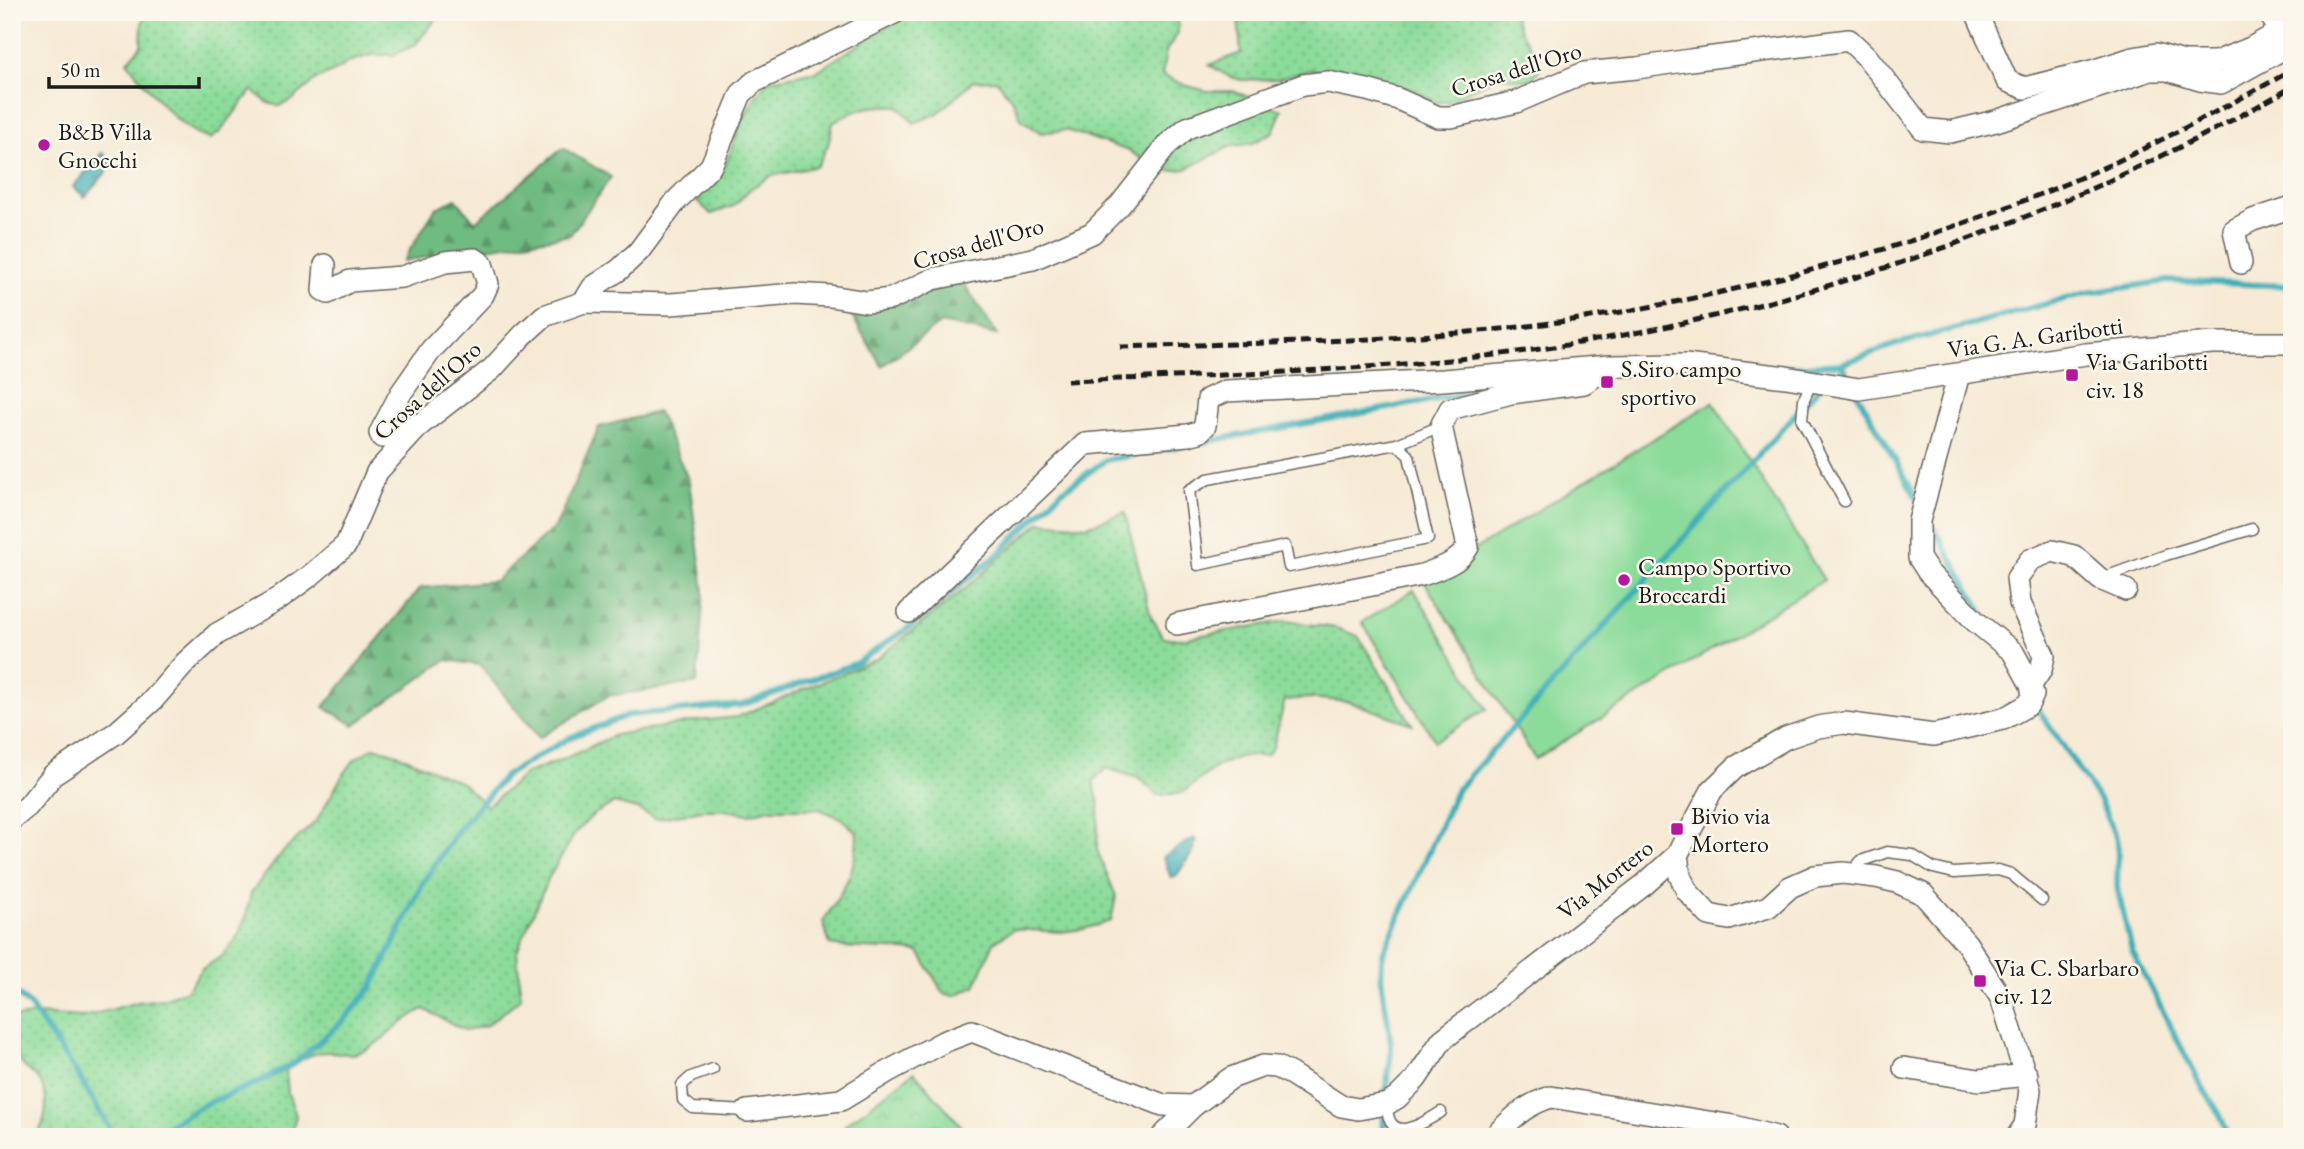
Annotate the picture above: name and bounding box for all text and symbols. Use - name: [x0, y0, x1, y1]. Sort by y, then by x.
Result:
- street label: Crosa dell'Oro: [1447, 34, 1585, 104]
- scale bar: [49, 46, 200, 90]
- text: 50 m: [60, 56, 101, 83]
- place label: B&B Villa Gnocchi: [58, 116, 152, 175]
- marker: B&B Villa Gnocchi: [36, 137, 52, 153]
- street label: Crosa dell'Oro: [909, 209, 1047, 277]
- street label: Via G. A. Garibotti: [1945, 309, 2125, 365]
- street label: Crosa dell'Oro: [366, 333, 488, 447]
- place label: Via Garibotti civ. 18: [2086, 346, 2208, 405]
- place label: S.Siro campo sportivo: [1621, 353, 1742, 412]
- marker: Via Garibotti civ. 18: [2064, 367, 2080, 383]
- marker: S.Siro campo sportivo: [1599, 374, 1615, 390]
- place label: Campo Sportivo Broccardi: [1638, 551, 1791, 610]
- marker: Campo Sportivo Broccardi: [1616, 572, 1632, 588]
- place label: Bivio via Mortero: [1691, 800, 1770, 859]
- marker: Bivio via Mortero: [1669, 821, 1685, 837]
- street label: Via Mortero: [1551, 832, 1659, 926]
- place label: Via C. Sbarbaro civ. 12: [1994, 952, 2139, 1011]
- marker: Via C. Sbarbaro civ. 12: [1972, 973, 1988, 989]

